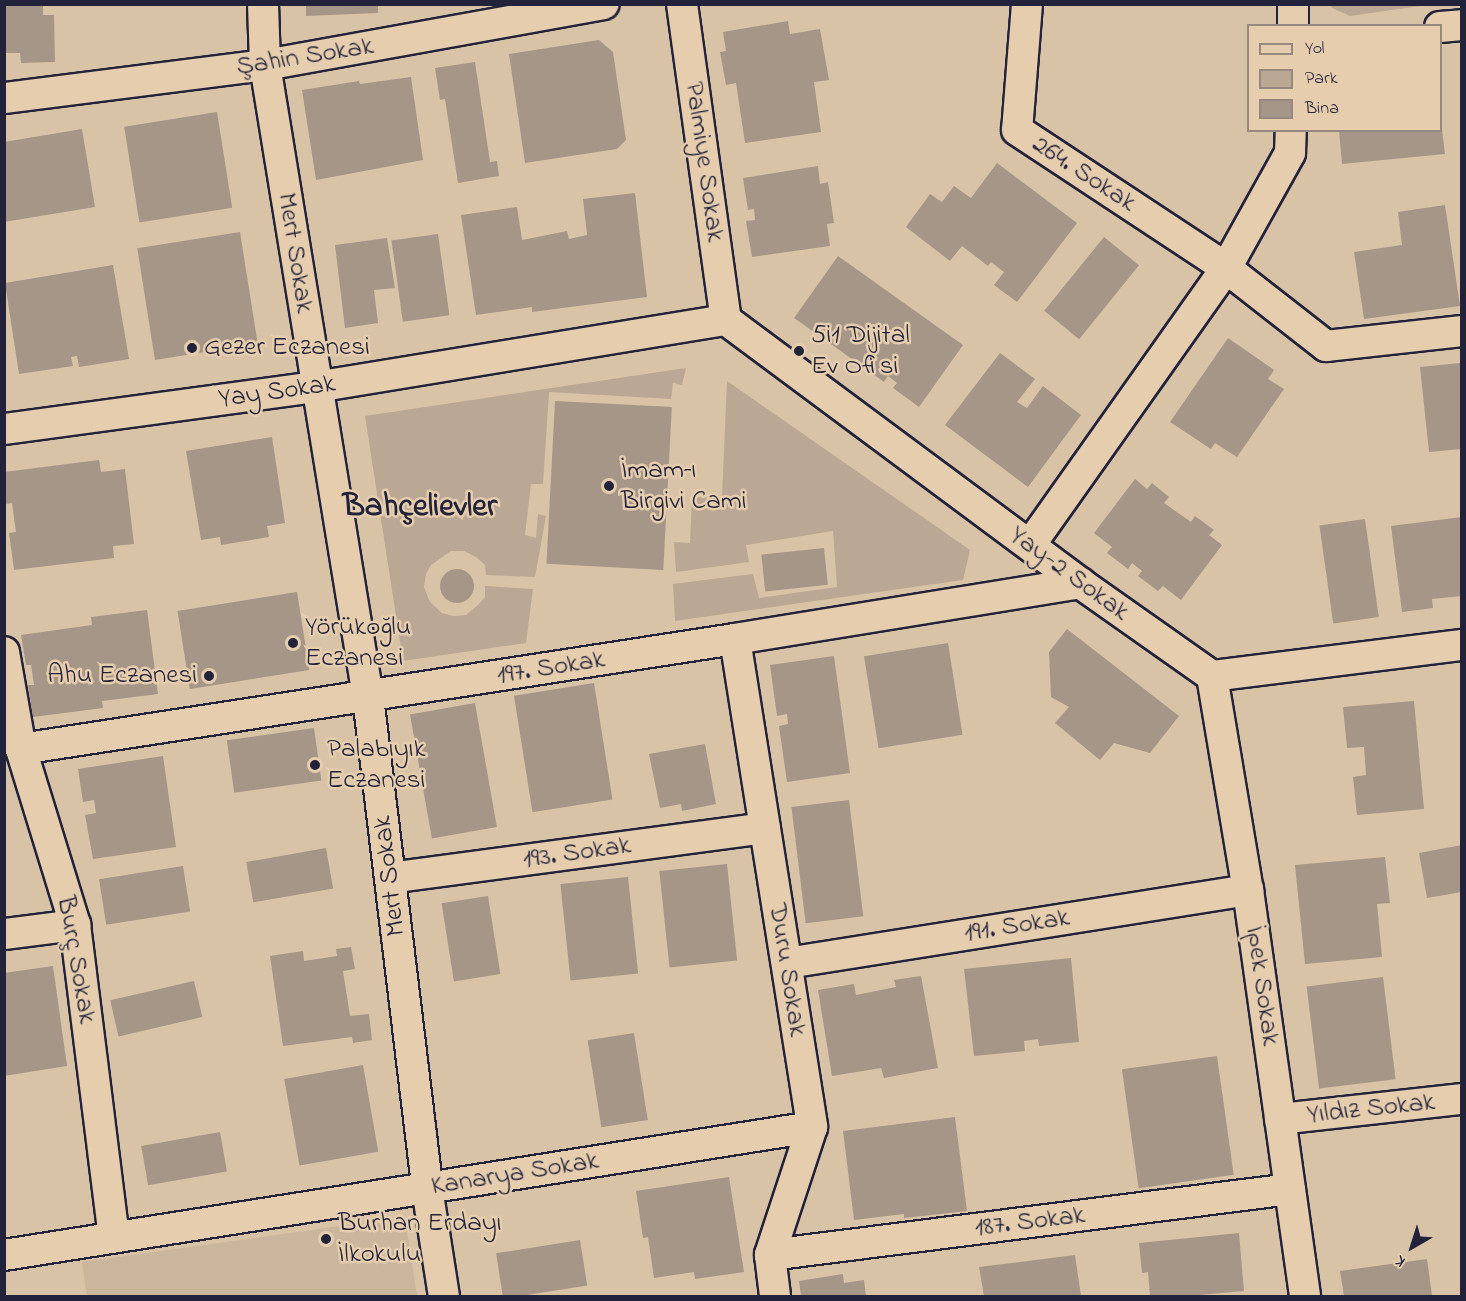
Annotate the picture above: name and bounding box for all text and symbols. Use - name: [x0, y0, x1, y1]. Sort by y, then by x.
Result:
- legend: [1247, 24, 1442, 132]
- street label: Şahin Sokak: [234, 30, 376, 84]
- text: Yol: [1305, 36, 1325, 62]
- text: Park: [1305, 66, 1338, 92]
- street label: Palmiye Sokak: [677, 80, 731, 244]
- text: Bina: [1305, 96, 1339, 122]
- street label: 264. Sokak: [1026, 128, 1142, 220]
- street label: Mert Sokak: [269, 190, 321, 316]
- place label: 5i1 Dijital Ev Ofisi: [811, 319, 910, 382]
- place label: Gezer Eczanesi: [204, 332, 370, 364]
- marker: Gezer Eczanesi: [185, 341, 199, 355]
- marker: 5i1 Dijital Ev Ofisi: [792, 344, 806, 358]
- street label: Yay Sokak: [217, 368, 337, 416]
- place label: İmam–ı Birgivi Cami: [621, 454, 747, 517]
- marker: İmam–ı Birgivi Cami: [602, 479, 616, 493]
- district label: Bahçelievler: [343, 488, 497, 528]
- street label: Yay-2 Sokak: [1002, 519, 1136, 629]
- place label: Yörükoğlu Eczanesi: [305, 611, 411, 674]
- marker: Yörükoğlu Eczanesi: [286, 636, 300, 650]
- street label: 197. Sokak: [495, 643, 607, 693]
- place label: Ahu Eczanesi: [47, 660, 197, 692]
- marker: Ahu Eczanesi: [202, 669, 216, 683]
- place label: Palabıyık Eczanesi: [327, 733, 426, 796]
- marker: Palabıyık Eczanesi: [308, 758, 322, 772]
- street label: Mert Sokak: [367, 814, 413, 938]
- street label: 193. Sokak: [521, 829, 633, 877]
- street label: Burç Sokak: [49, 893, 103, 1027]
- street label: Duru Sokak: [760, 901, 814, 1039]
- street label: 191. Sokak: [962, 902, 1072, 950]
- street label: İpek Sokak: [1238, 924, 1286, 1048]
- street label: Yıldız Sokak: [1305, 1086, 1437, 1132]
- street label: Kanarya Sokak: [429, 1145, 601, 1203]
- street label: 187. Sokak: [973, 1199, 1087, 1245]
- place label: Burhan Erdayı İlkokulu: [338, 1207, 502, 1270]
- north arrow: [1382, 1217, 1442, 1277]
- marker: Burhan Erdayı İlkokulu: [319, 1232, 333, 1246]
- text: K: [1390, 1249, 1411, 1273]

